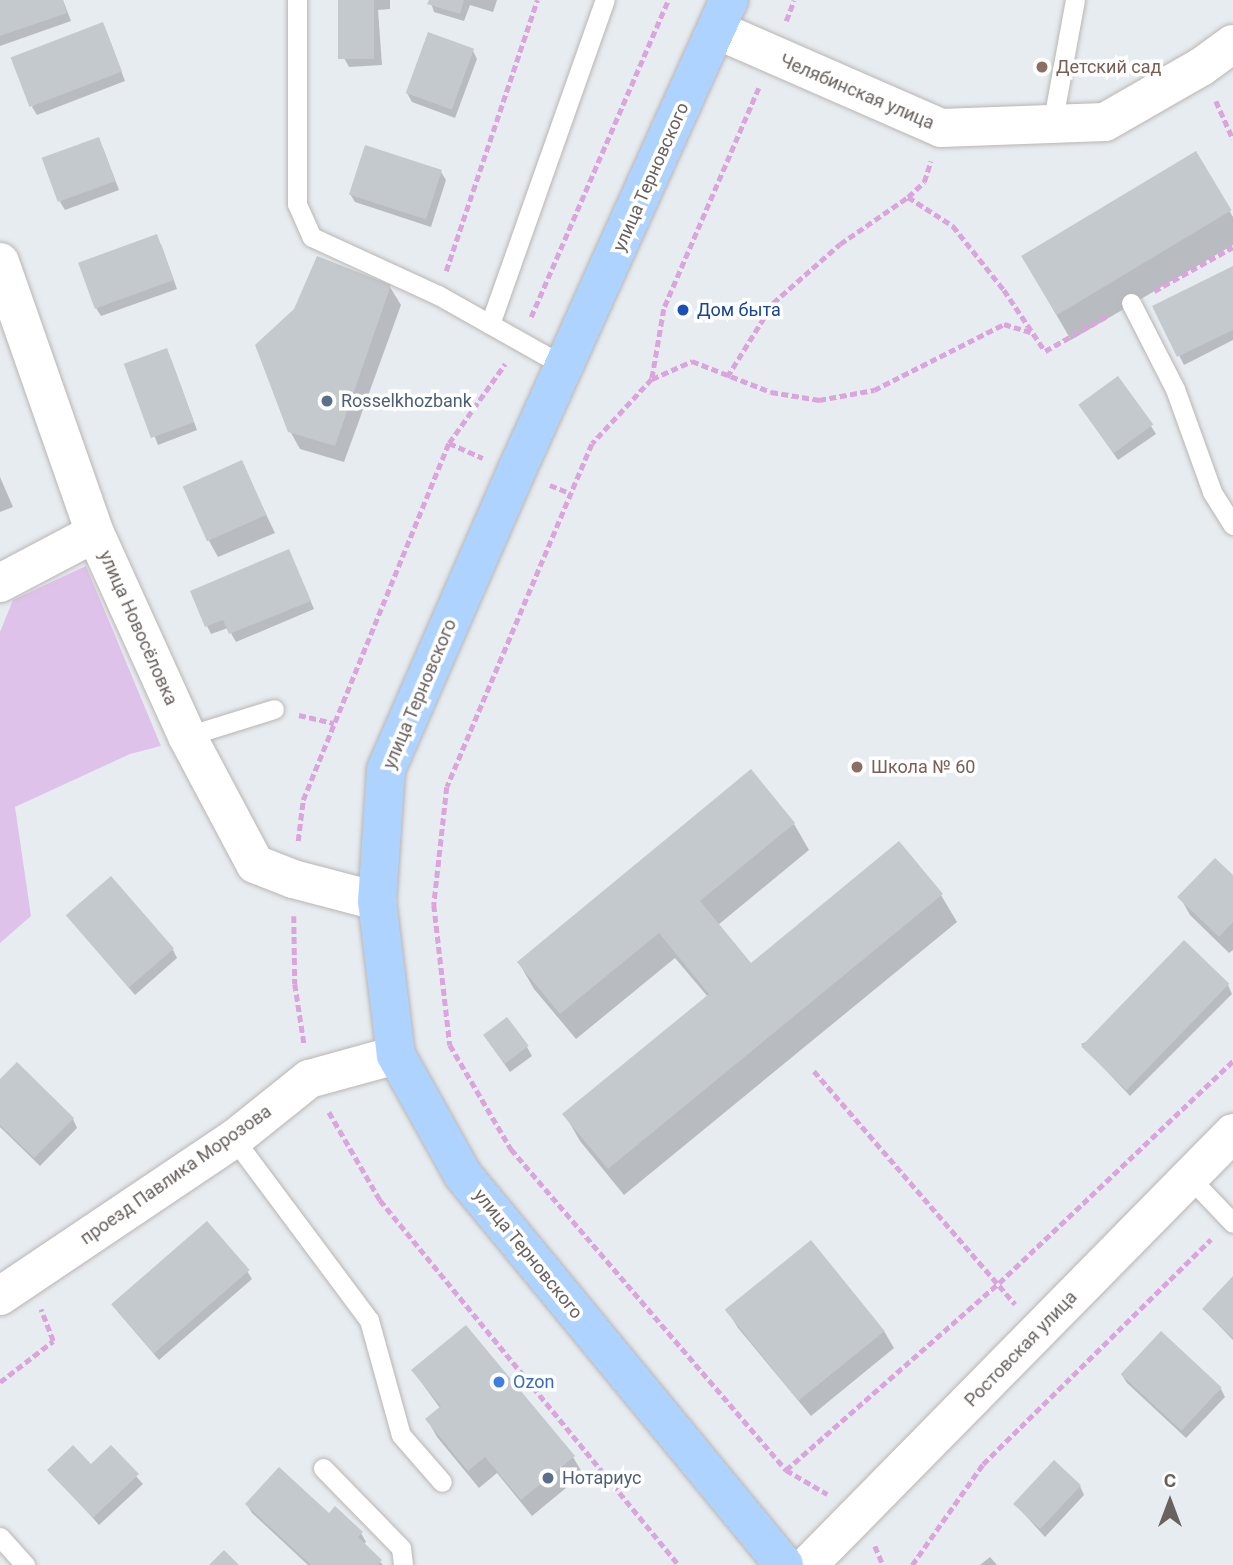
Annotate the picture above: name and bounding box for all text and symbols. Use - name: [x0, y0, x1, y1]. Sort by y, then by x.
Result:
- street label: Челябинская улица: [777, 50, 937, 134]
- place label: Детский сад: [1056, 56, 1161, 78]
- marker: Детский сад: [1034, 59, 1050, 75]
- street label: улица Терновского: [608, 99, 694, 255]
- place label: Дом быта: [697, 299, 781, 321]
- marker: Дом быта: [675, 302, 691, 318]
- place label: Rosselkhozbank: [341, 390, 472, 412]
- marker: Rosselkhozbank: [319, 393, 335, 409]
- street label: улица Новосёловка: [94, 547, 182, 709]
- street label: улица Терновского: [379, 616, 461, 772]
- place label: Школа № 60: [871, 756, 975, 778]
- marker: Школа № 60: [849, 759, 865, 775]
- street label: проезд Павлика Морозова: [76, 1101, 276, 1249]
- street label: улица Терновского: [469, 1185, 587, 1323]
- street label: Ростовская улица: [960, 1287, 1082, 1411]
- place label: Ozon: [513, 1371, 554, 1393]
- marker: Ozon: [491, 1374, 507, 1390]
- place label: Нотариус: [562, 1467, 642, 1489]
- north arrow: [1135, 1467, 1205, 1537]
- text: С: [1164, 1469, 1176, 1492]
- marker: Нотариус: [540, 1470, 556, 1486]

